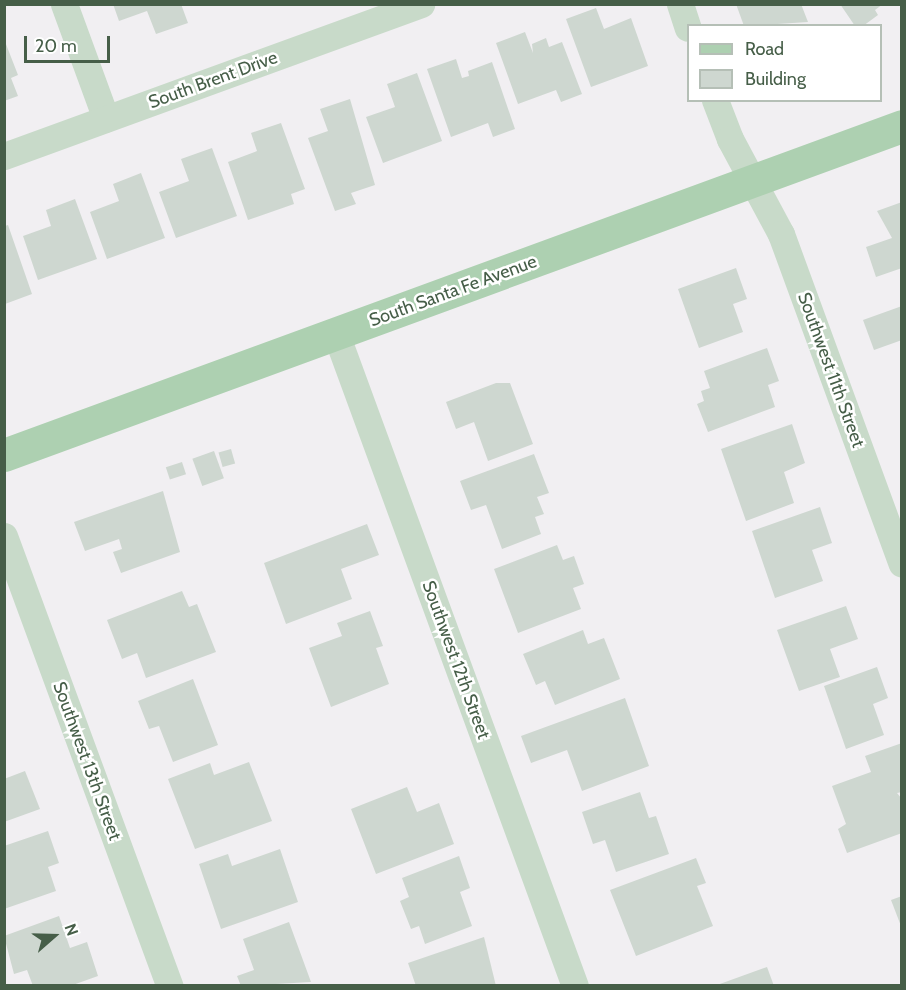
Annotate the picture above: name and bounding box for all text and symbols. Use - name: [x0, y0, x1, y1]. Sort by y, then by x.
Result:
- scale bar: [27, 24, 112, 62]
- legend: [687, 24, 882, 102]
- text: 20 m: [35, 35, 77, 57]
- text: Road: [745, 38, 784, 60]
- street label: South Brent Drive: [146, 47, 280, 113]
- text: Building: [745, 68, 806, 90]
- street label: South Santa Fe Avenue: [366, 251, 540, 331]
- street label: Southwest 11th Street: [793, 290, 869, 450]
- street label: Southwest 12th Street: [417, 578, 495, 742]
- street label: Southwest 13th Street: [48, 679, 126, 843]
- north arrow: [24, 906, 84, 966]
- text: N: [61, 921, 82, 938]

